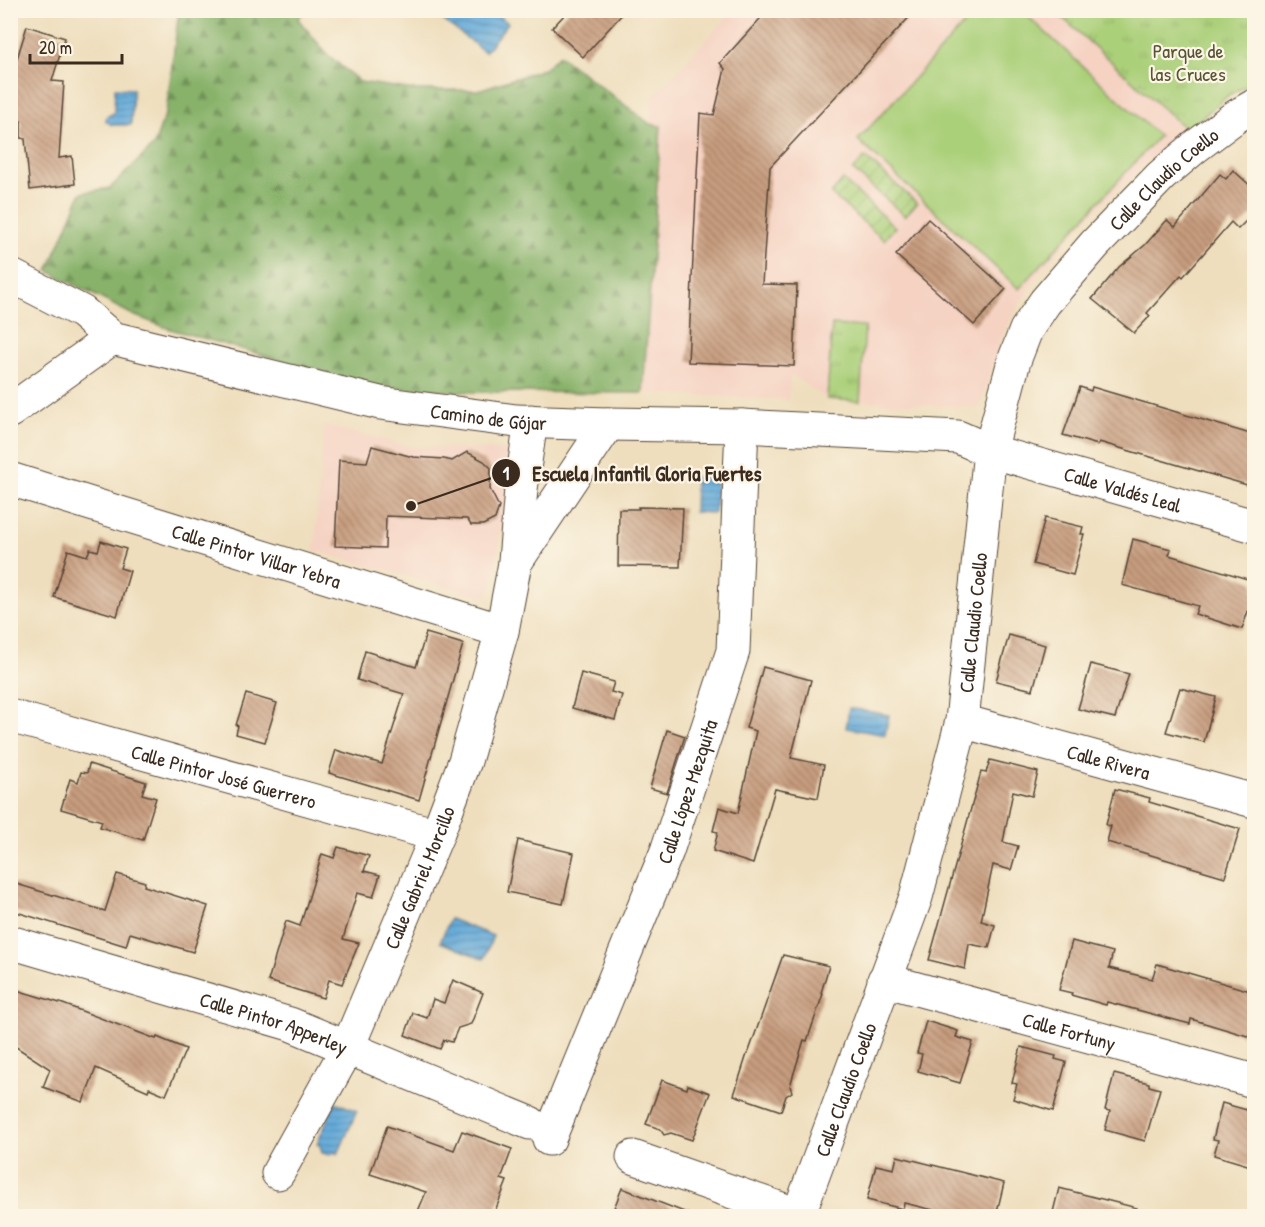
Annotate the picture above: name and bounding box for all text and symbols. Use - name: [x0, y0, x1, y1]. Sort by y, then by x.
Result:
- scale bar: [30, 27, 122, 65]
- text: 20 m: [39, 35, 72, 60]
- park label: Parque de las Cruces: [1150, 37, 1226, 87]
- street label: Calle Claudio Coello: [1102, 121, 1224, 236]
- street label: Camino de Gójar: [429, 396, 548, 436]
- callout: Escuela Infantil Gloria Fuertes: [491, 454, 774, 493]
- text: Escuela Infantil Gloria Fuertes: [532, 459, 762, 488]
- street label: Calle Valdés Leal: [1061, 459, 1185, 518]
- text: 1: [503, 461, 510, 486]
- street label: Calle Pintor Villar Yebra: [169, 516, 345, 594]
- street label: Calle Claudio Coello: [952, 551, 993, 694]
- street label: Calle López Mezquita: [650, 716, 723, 868]
- street label: Calle Pintor José Guerrero: [128, 737, 319, 814]
- street label: Calle Rivera: [1064, 737, 1153, 785]
- street label: Calle Gabriel Morcillo: [377, 802, 460, 953]
- street label: Calle Pintor Apperley: [197, 985, 352, 1060]
- street label: Calle Fortuny: [1020, 1005, 1119, 1056]
- street label: Calle Claudio Coello: [808, 1019, 882, 1160]

